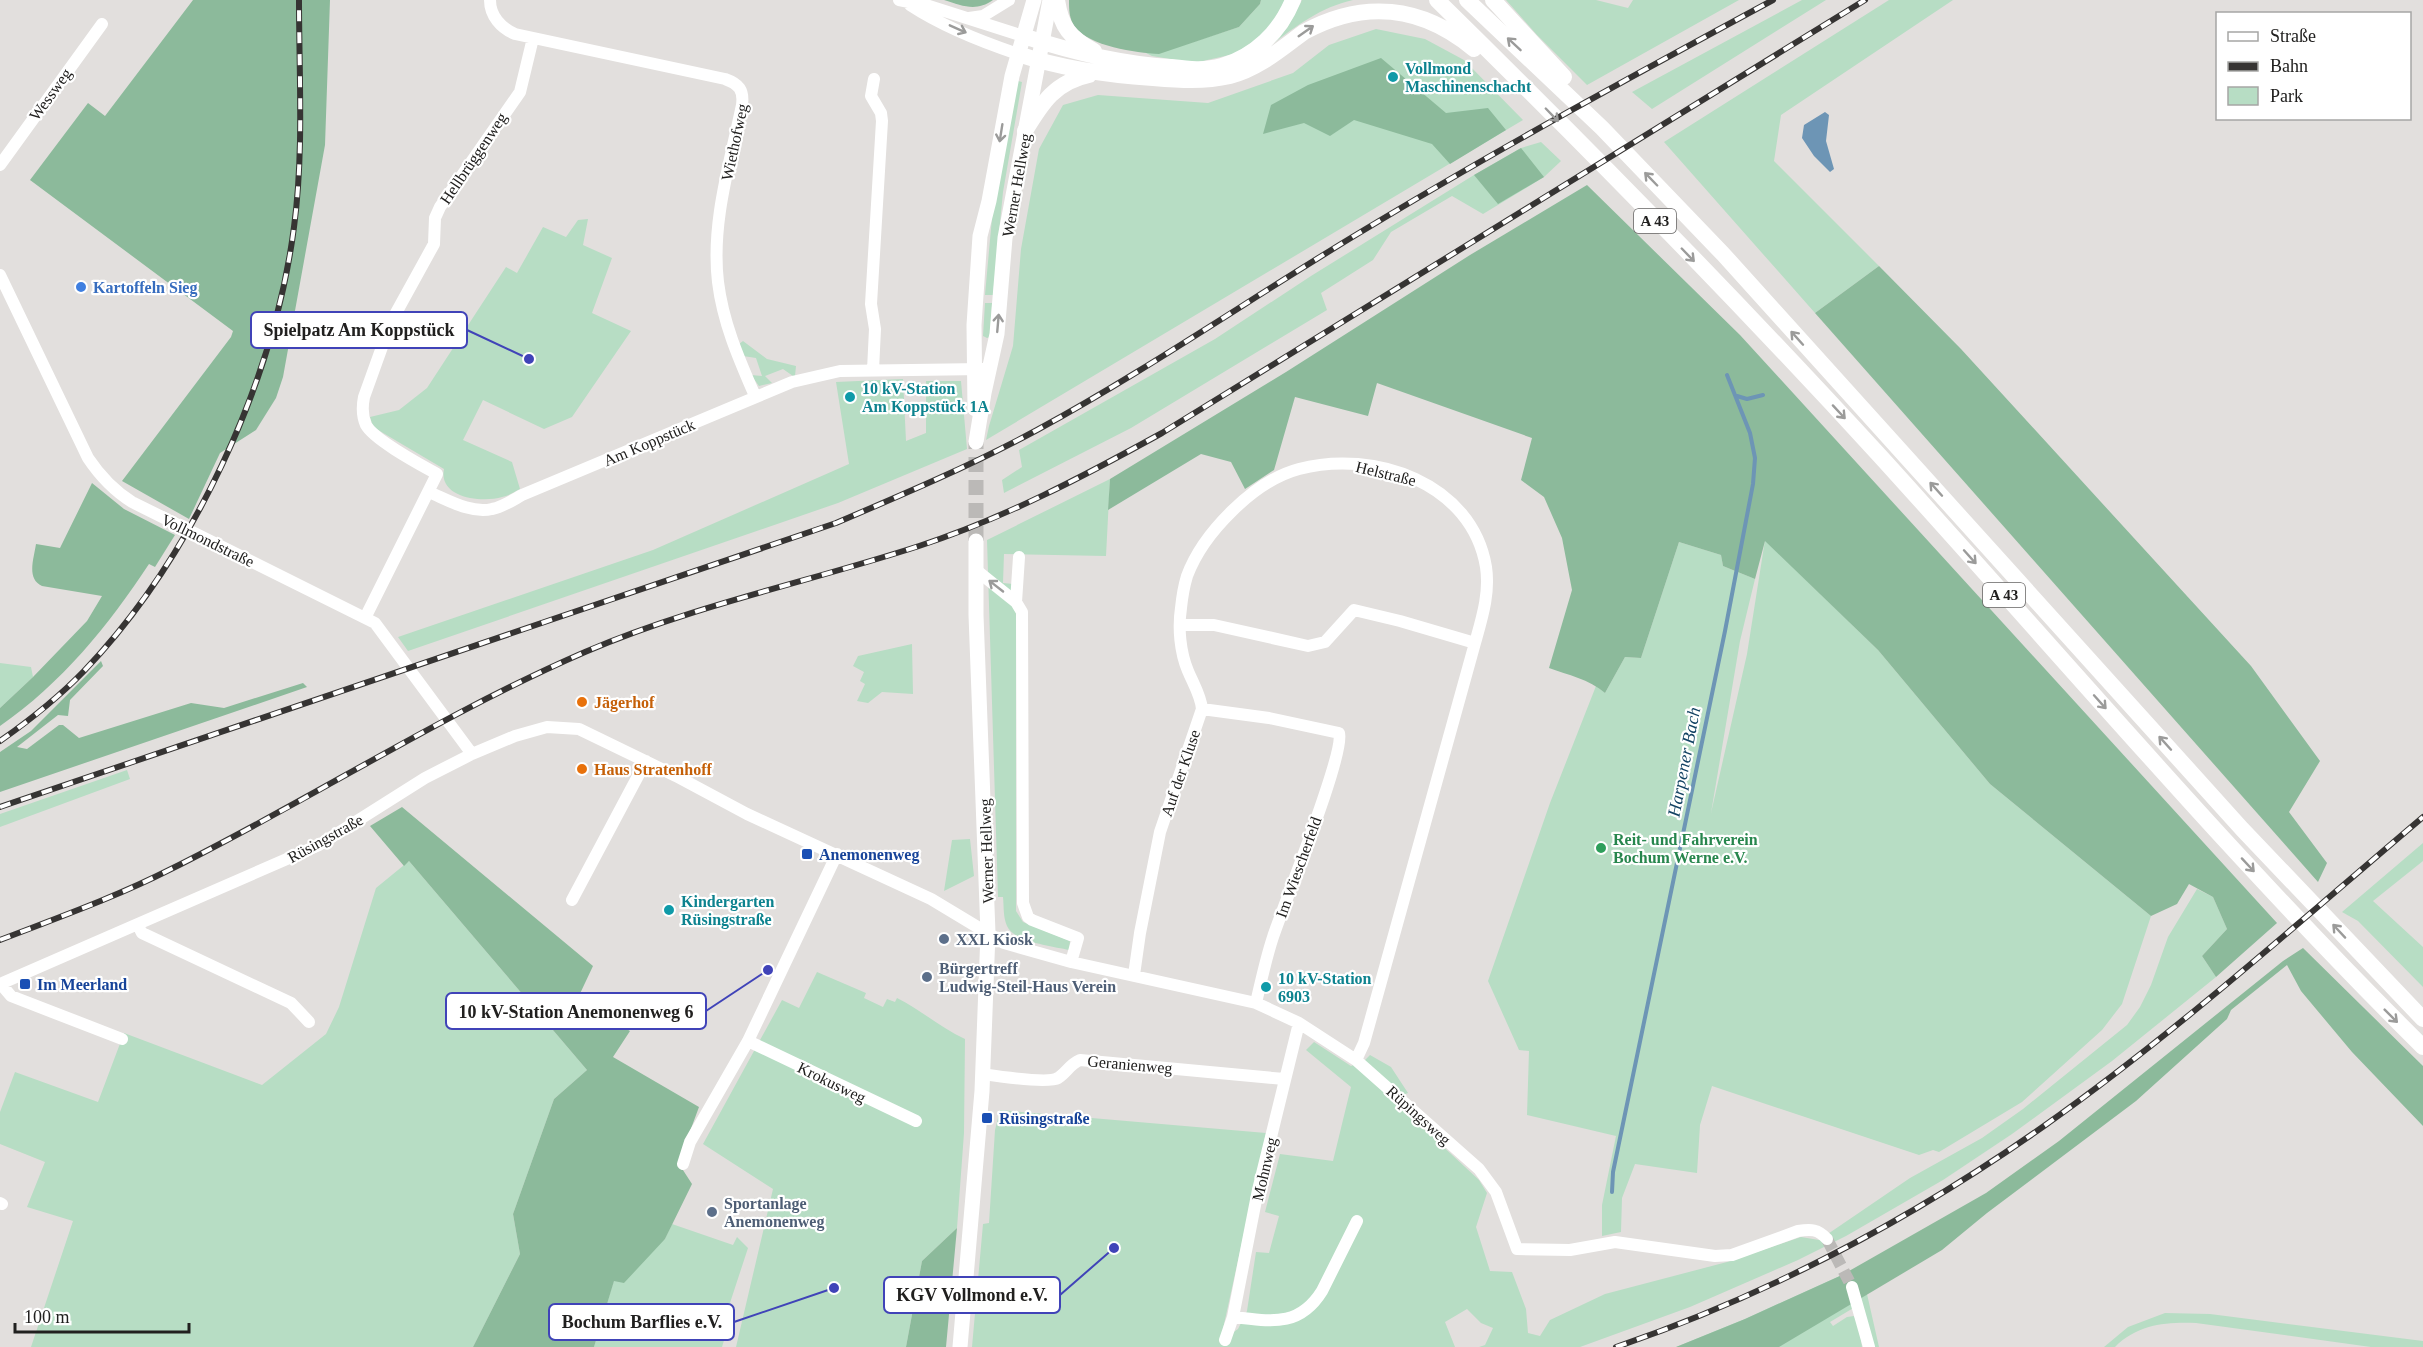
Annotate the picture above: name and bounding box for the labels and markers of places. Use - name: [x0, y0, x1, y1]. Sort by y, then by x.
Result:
- place label: Vollmond Maschinenschacht: [1405, 60, 1532, 95]
- marker: Vollmond Maschinenschacht: [1386, 70, 1400, 84]
- place label: Kartoffeln Sieg: [93, 279, 197, 297]
- marker: Kartoffeln Sieg: [74, 280, 88, 294]
- callout: Spielpatz Am Koppstück: [251, 312, 467, 348]
- place label: 10 kV-Station Am Koppstück 1A: [862, 380, 990, 416]
- marker: 10 kV-Station Am Koppstück 1A: [843, 390, 857, 404]
- place label: Jägerhof: [594, 694, 655, 712]
- marker: Jägerhof: [575, 695, 589, 709]
- place label: Haus Stratenhoff: [594, 761, 712, 778]
- marker: Haus Stratenhoff: [575, 762, 589, 776]
- place label: Reit- und Fahrverein Bochum Werne e.V.: [1613, 831, 1758, 866]
- marker: Reit- und Fahrverein Bochum Werne e.V.: [1594, 841, 1608, 855]
- place label: Anemonenweg: [819, 846, 919, 864]
- marker: Anemonenweg: [800, 847, 814, 861]
- place label: Kindergarten Rüsingstraße: [681, 893, 774, 929]
- marker: Kindergarten Rüsingstraße: [662, 903, 676, 917]
- place label: XXL Kiosk: [956, 931, 1033, 948]
- marker: XXL Kiosk: [937, 932, 951, 946]
- place label: Bürgertreff Ludwig-Steil-Haus Verein: [939, 960, 1116, 996]
- marker: Bürgertreff Ludwig-Steil-Haus Verein: [920, 970, 934, 984]
- place label: 10 kV-Station 6903: [1278, 970, 1372, 1005]
- place label: Im Meerland: [37, 976, 127, 993]
- marker: Im Meerland: [18, 977, 32, 991]
- marker: 10 kV-Station 6903: [1259, 980, 1273, 994]
- callout: 10 kV-Station Anemonenweg 6: [446, 993, 706, 1029]
- place label: Rüsingstraße: [999, 1110, 1090, 1128]
- marker: Rüsingstraße: [980, 1111, 994, 1125]
- place label: Sportanlage Anemonenweg: [724, 1195, 824, 1231]
- marker: Sportanlage Anemonenweg: [705, 1205, 719, 1219]
- callout: KGV Vollmond e.V.: [884, 1277, 1060, 1313]
- callout: Bochum Barflies e.V.: [549, 1304, 734, 1340]

